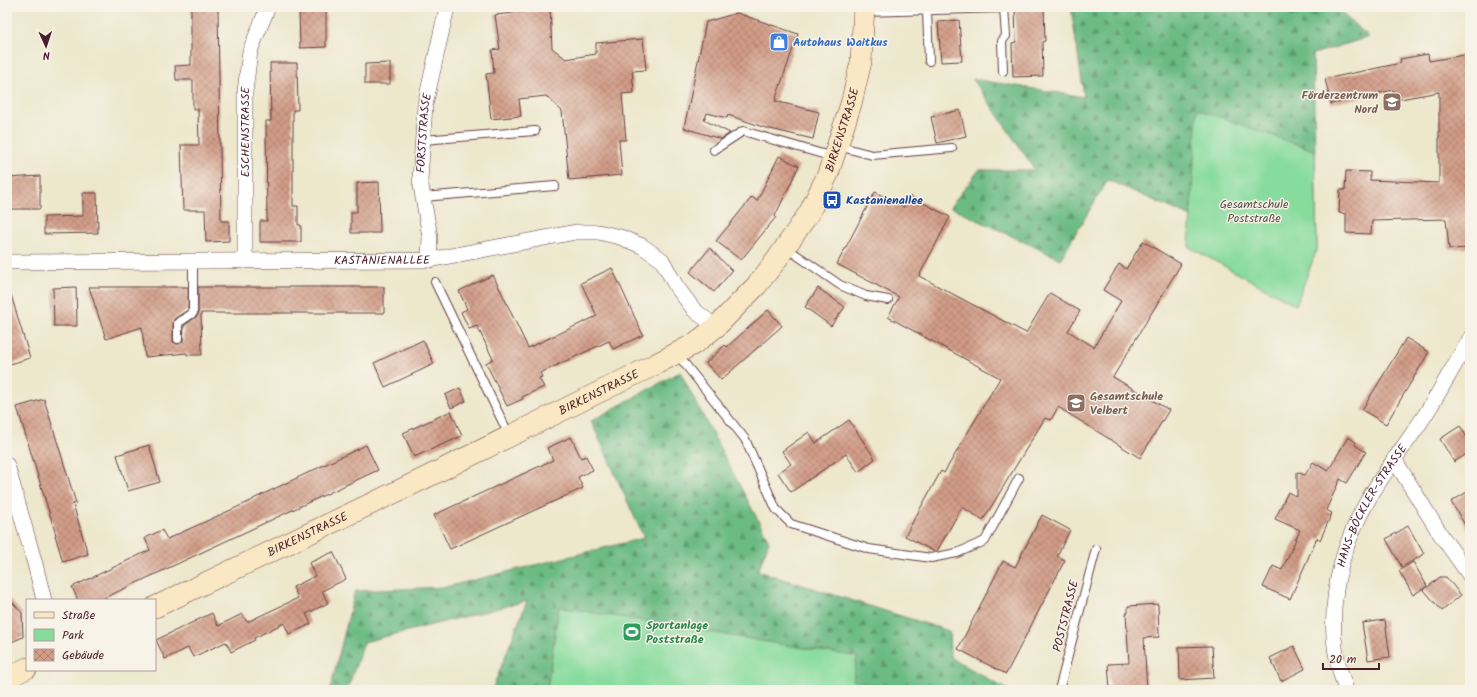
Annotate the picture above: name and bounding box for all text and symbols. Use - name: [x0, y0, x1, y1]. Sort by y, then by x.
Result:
- north arrow: [26, 26, 66, 66]
- shop icon: Autohaus Waitkus: [768, 31, 790, 53]
- place label: Autohaus Waitkus: [793, 33, 888, 52]
- text: N: [42, 46, 50, 64]
- street label: ESCHENSTRASSE: [235, 85, 255, 177]
- street label: BIRKENSTRASSE: [820, 85, 864, 174]
- place label: Förderzentrum Nord: [1301, 86, 1379, 119]
- street label: FORSTSTRASSE: [411, 90, 437, 174]
- school or university icon: Förderzentrum Nord: [1381, 91, 1403, 113]
- bus stop icon: Kastanienallee: [821, 189, 843, 211]
- place label: Kastanienallee: [846, 191, 923, 210]
- park label: Gesamtschule Poststraße: [1220, 195, 1289, 228]
- street label: KASTANIENALLEE: [334, 250, 431, 270]
- street label: BIRKENSTRASSE: [555, 364, 643, 420]
- place label: Gesamtschule Velbert: [1090, 387, 1163, 420]
- school or university icon: Gesamtschule Velbert: [1065, 392, 1087, 414]
- street label: HANS-BÖCKLER-STRASSE: [1331, 439, 1412, 569]
- street label: BIRKENSTRASSE: [264, 506, 352, 562]
- street label: POSTSTRASSE: [1048, 577, 1084, 654]
- legend: [26, 599, 156, 671]
- text: Straße: [62, 606, 96, 625]
- place label: Sportanlage Poststraße: [646, 616, 708, 649]
- sports icon: Sportanlage Poststraße: [621, 621, 643, 643]
- text: Park: [62, 626, 84, 645]
- scale bar: [1323, 645, 1379, 671]
- text: Gebäude: [62, 646, 104, 665]
- text: 20 m: [1329, 650, 1357, 669]

